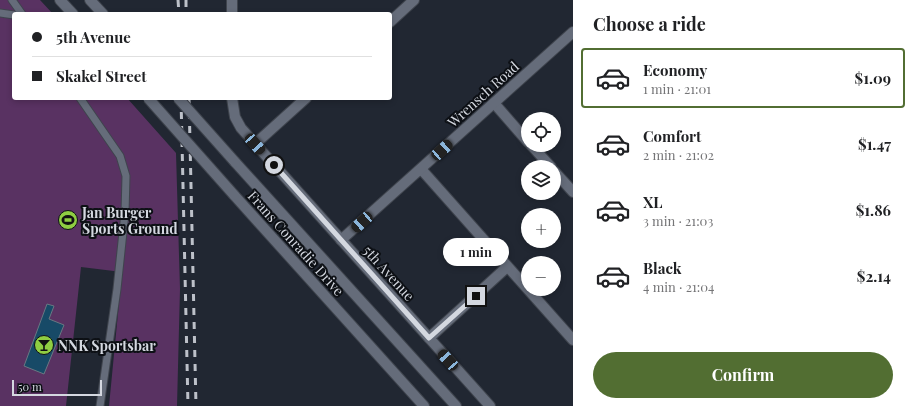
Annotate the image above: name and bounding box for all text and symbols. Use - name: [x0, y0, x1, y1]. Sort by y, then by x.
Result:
- text: Choose a ride: [593, 12, 706, 36]
- text: 5th Avenue: [56, 27, 131, 47]
- street label: Wrensch Road: [442, 57, 523, 132]
- icon: car: [595, 60, 631, 96]
- text: Economy: [643, 60, 707, 80]
- text: Skakel Street: [56, 66, 147, 86]
- text: $1.09: [855, 68, 891, 88]
- text: 1 min · 21:01: [643, 80, 711, 97]
- map controls: [521, 112, 561, 296]
- button: locate: [521, 112, 561, 152]
- icon: car: [595, 126, 631, 162]
- text: Comfort: [643, 126, 701, 146]
- car: [243, 131, 267, 157]
- text: $1.47: [858, 134, 891, 154]
- car: [429, 138, 455, 162]
- text: 2 min · 21:02: [643, 146, 714, 163]
- route start: [265, 156, 283, 174]
- button: layers: [521, 160, 561, 200]
- street label: Frans Conradie Drive: [244, 186, 348, 300]
- icon: car: [595, 192, 631, 228]
- text: XL: [643, 192, 663, 212]
- text: $1.86: [856, 200, 891, 220]
- place label: Jan Burger Sports Ground: [81, 203, 178, 238]
- button: +: [521, 208, 561, 248]
- sports icon: Jan Burger Sports Ground: [57, 209, 79, 231]
- car: [349, 210, 375, 234]
- text: 3 min · 21:03: [643, 212, 713, 229]
- callout: 1 min: [443, 238, 509, 266]
- street label: 5th Avenue: [359, 241, 419, 305]
- text: 1 min: [460, 243, 492, 260]
- button: −: [521, 256, 561, 296]
- icon: car: [595, 258, 631, 294]
- text: Black: [643, 258, 682, 278]
- text: $2.14: [857, 266, 891, 286]
- text: 4 min · 21:04: [643, 278, 714, 295]
- route end: [467, 287, 485, 305]
- bar icon: NNK Sportsbar: [33, 334, 55, 356]
- place label: NNK Sportsbar: [58, 336, 156, 355]
- car: [436, 347, 460, 373]
- button: Confirm: [593, 352, 893, 398]
- scale bar: [12, 378, 102, 397]
- text: 50 m: [18, 379, 42, 394]

